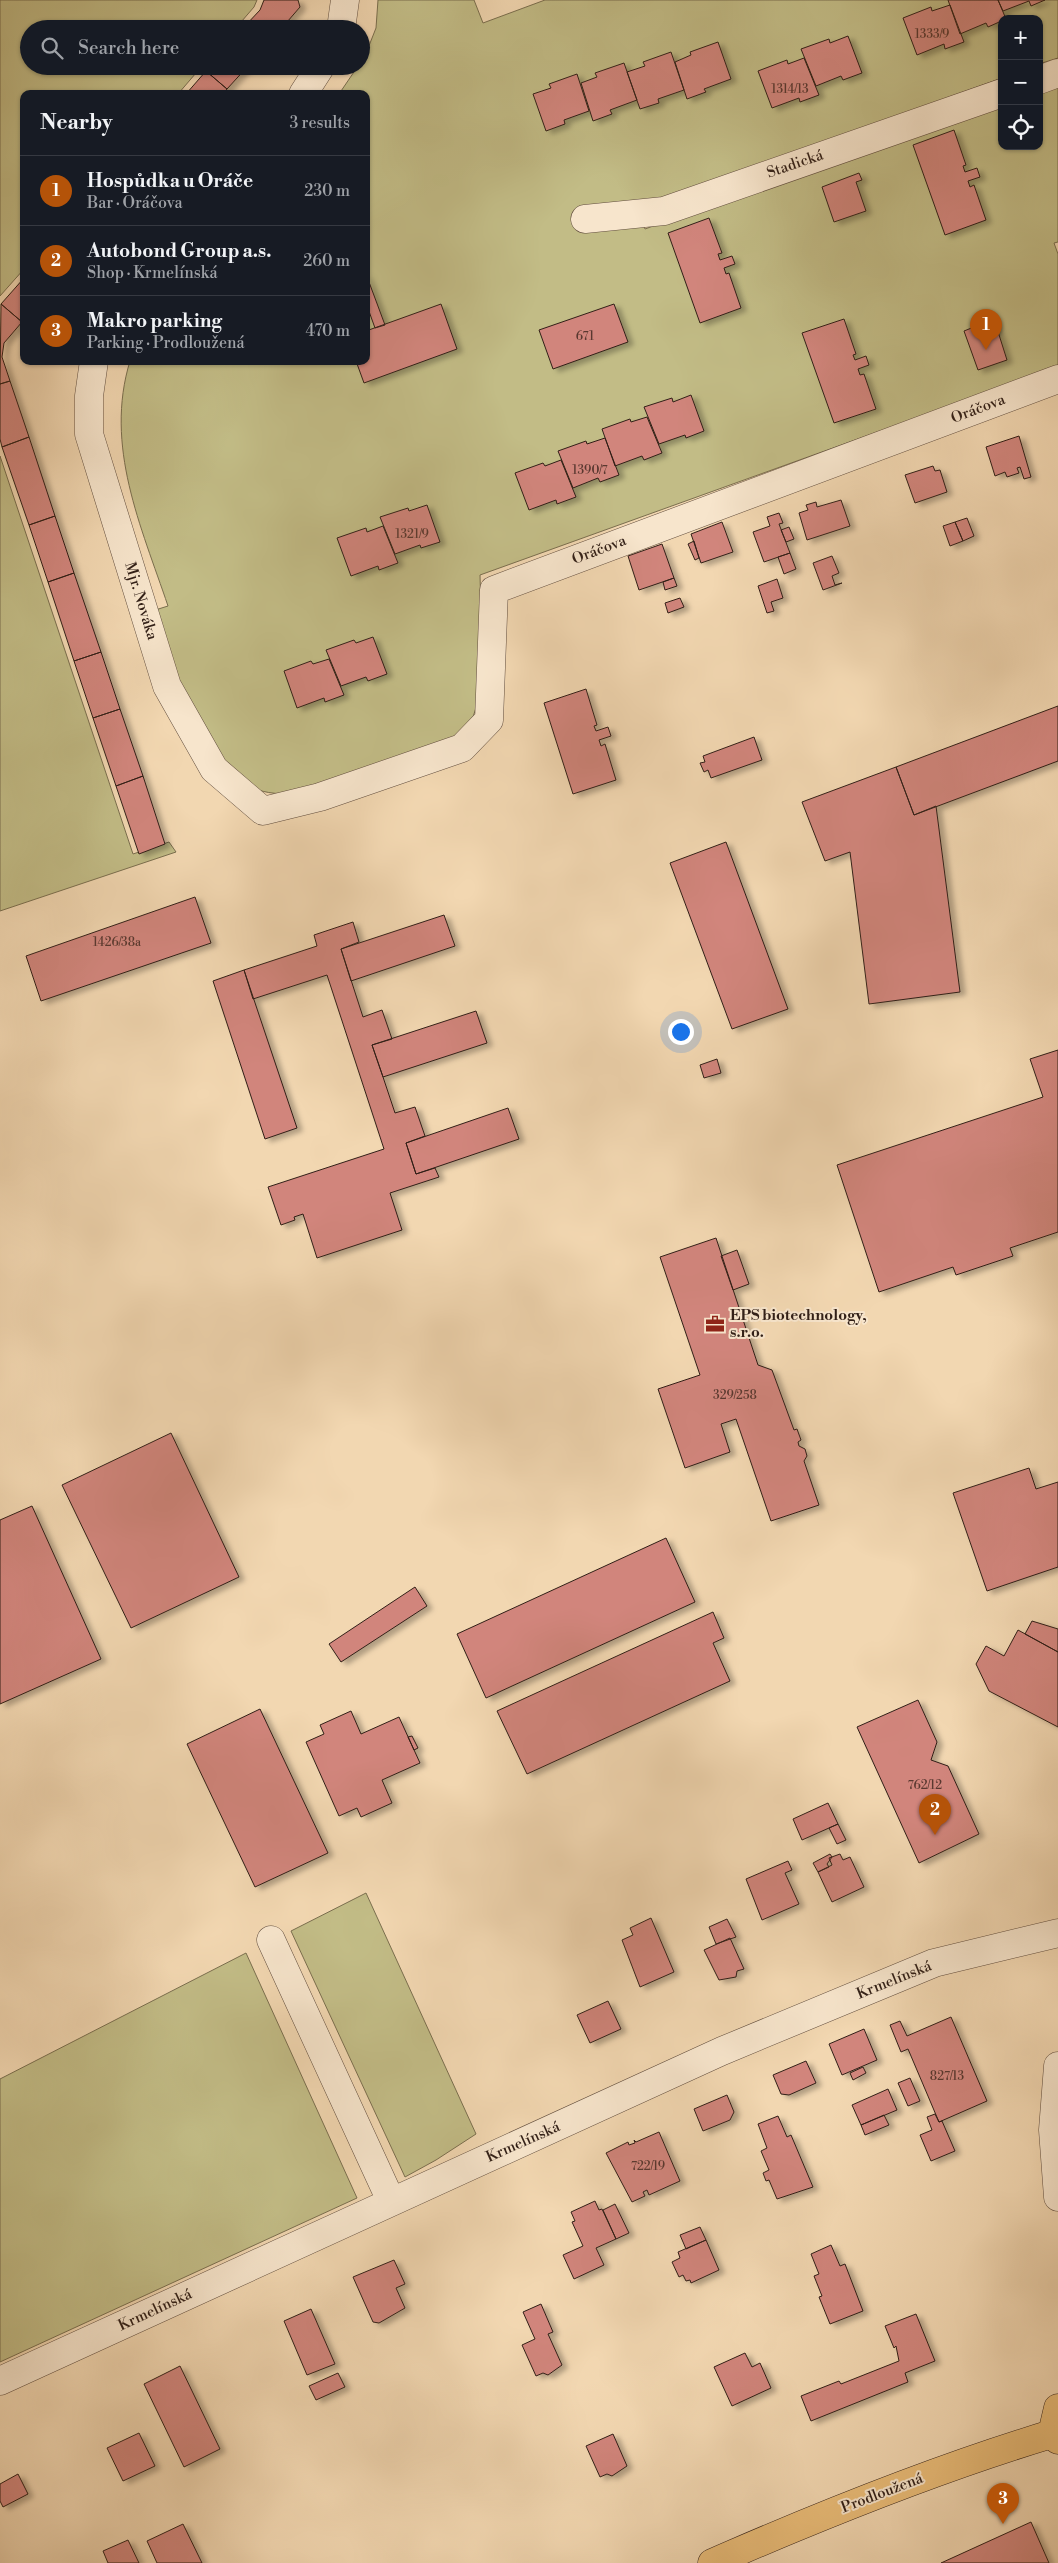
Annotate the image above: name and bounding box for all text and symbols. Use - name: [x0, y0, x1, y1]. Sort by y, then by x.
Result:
- map controls: [998, 15, 1043, 150]
- button: +: [998, 15, 1043, 60]
- search box: [20, 20, 370, 75]
- house number: 1333/9: [915, 27, 949, 42]
- icon: search: [38, 34, 66, 62]
- text: Search here: [78, 36, 179, 60]
- button: −: [998, 60, 1043, 105]
- house number: 1314/13: [771, 82, 809, 97]
- button: locate: [998, 105, 1043, 150]
- text: Nearby: [40, 110, 113, 136]
- text: 3 results: [289, 113, 350, 133]
- street label: Stadická: [764, 145, 826, 183]
- text: Hospůdka u Oráče: [87, 169, 253, 193]
- text: 1: [52, 181, 60, 201]
- text: 230 m: [304, 181, 350, 201]
- text: Bar · Oráčova: [87, 193, 183, 213]
- text: Autobond Group a.s.: [87, 239, 271, 263]
- text: 2: [51, 251, 61, 271]
- text: 260 m: [303, 251, 350, 271]
- text: Shop · Krmelínská: [87, 263, 218, 283]
- text: Makro parking: [87, 309, 222, 333]
- pin: 1: [970, 309, 1002, 350]
- text: 3: [51, 321, 61, 341]
- text: 470 m: [306, 321, 350, 341]
- house number: 671: [576, 329, 595, 344]
- text: Parking · Prodloužená: [87, 333, 245, 353]
- street label: Oráčova: [948, 390, 1008, 428]
- house number: 1390/7: [572, 463, 608, 478]
- house number: 1321/9: [395, 527, 429, 542]
- street label: Oráčova: [569, 531, 629, 569]
- street label: Mjr. Nováka: [120, 560, 162, 643]
- house number: 1426/38a: [93, 935, 142, 950]
- your location: [668, 1019, 694, 1045]
- place label: EPS biotechnology, s.r.o.: [730, 1306, 867, 1342]
- office icon: EPS biotechnology, s.r.o.: [704, 1313, 726, 1335]
- house number: 329/258: [713, 1388, 757, 1403]
- house number: 762/12: [908, 1778, 942, 1793]
- pin: 2: [919, 1794, 951, 1835]
- street label: Krmelínská: [854, 1956, 935, 2004]
- house number: 827/13: [930, 2069, 965, 2084]
- street label: Krmelínská: [483, 2117, 563, 2167]
- house number: 722/19: [631, 2159, 665, 2174]
- street label: Krmelínská: [115, 2284, 195, 2335]
- street label: Prodloužená: [838, 2469, 926, 2517]
- pin: 3: [987, 2483, 1019, 2524]

